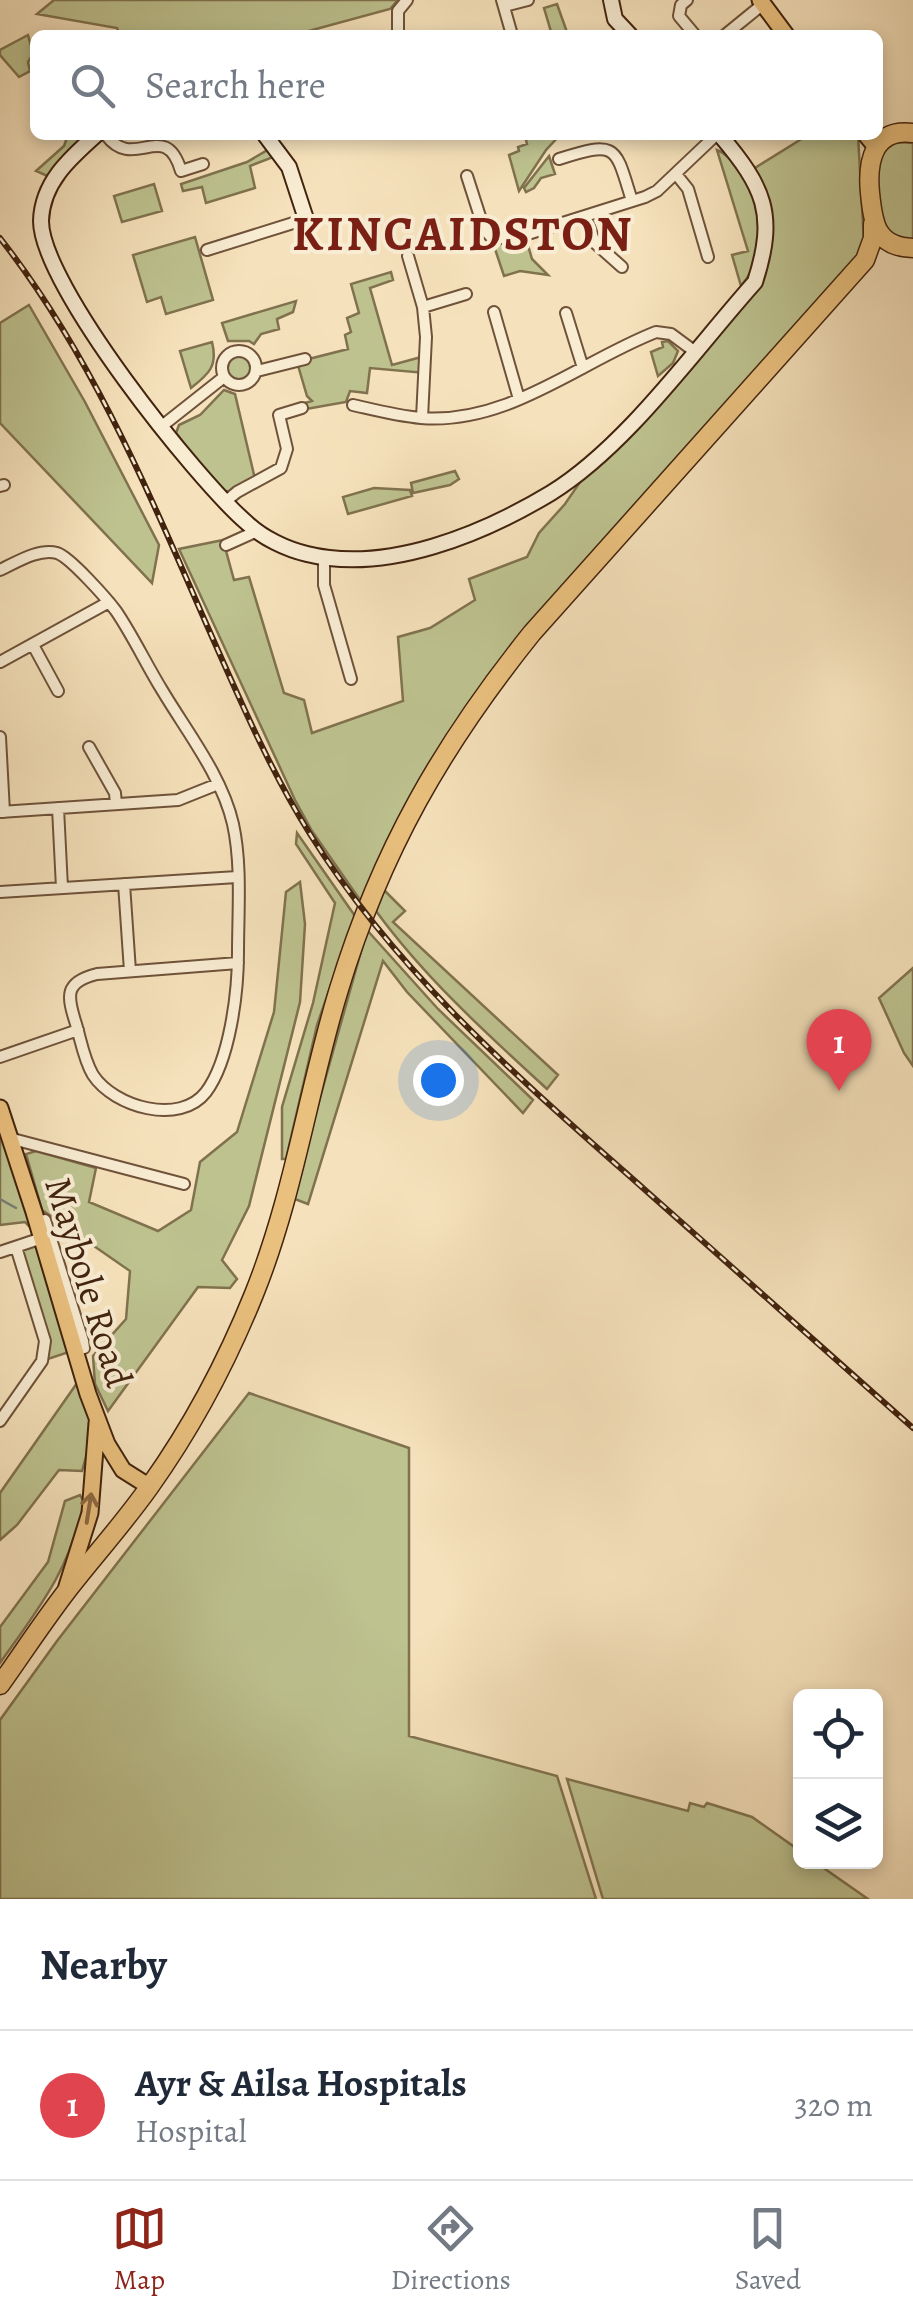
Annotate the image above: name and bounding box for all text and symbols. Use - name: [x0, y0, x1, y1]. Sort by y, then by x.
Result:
- search box: [30, 30, 883, 140]
- icon: search: [65, 58, 120, 113]
- text: Search here: [145, 59, 326, 111]
- district label: KINCAIDSTON: [292, 201, 634, 267]
- pin: 1: [806, 1008, 872, 1091]
- your location: [413, 1055, 464, 1106]
- street label: Maybole Road: [32, 1171, 146, 1394]
- one-way arrow: [80, 1492, 99, 1525]
- map controls: [793, 1689, 883, 1869]
- button: locate: [793, 1689, 883, 1779]
- button: layers: [793, 1779, 883, 1869]
- text: Nearby: [40, 1936, 167, 1993]
- text: Ayr & Ailsa Hospitals: [135, 2057, 467, 2109]
- text: 1: [67, 2083, 78, 2127]
- text: 320 m: [794, 2083, 873, 2127]
- text: Hospital: [135, 2109, 247, 2153]
- tab: Map: [112, 2201, 167, 2299]
- tab: Directions: [391, 2201, 511, 2299]
- tab: Saved: [735, 2201, 801, 2299]

